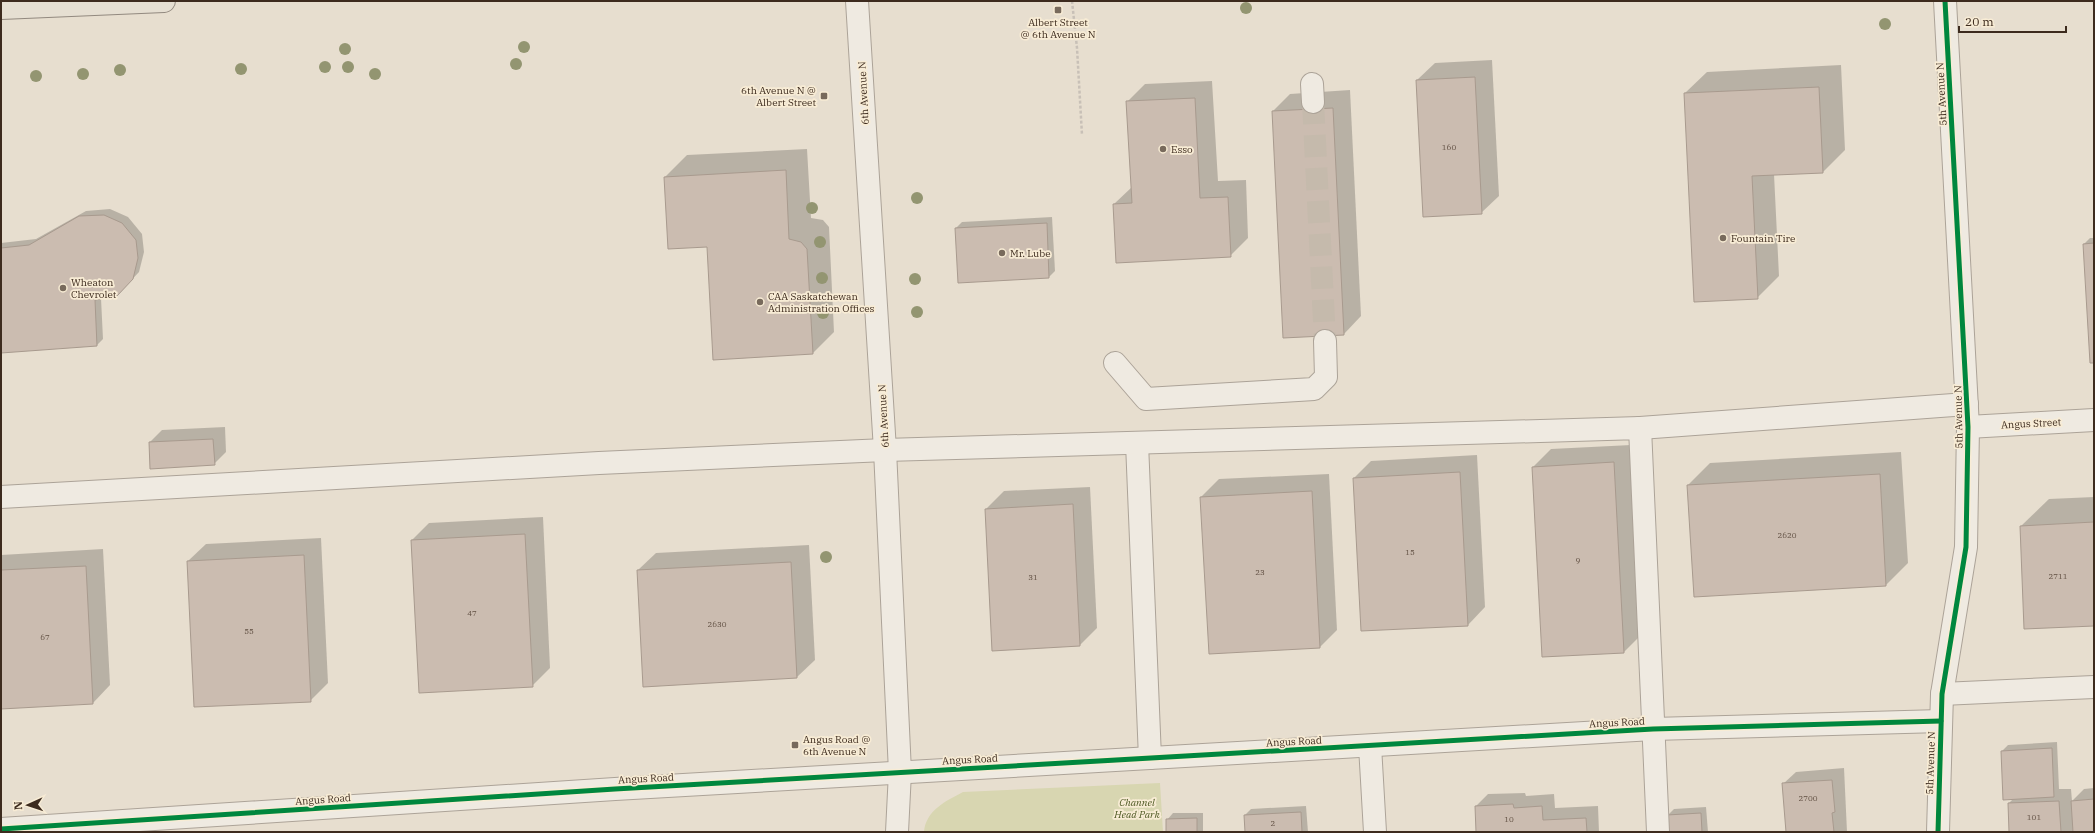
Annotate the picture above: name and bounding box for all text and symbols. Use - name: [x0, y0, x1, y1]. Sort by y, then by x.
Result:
- marker: Albert Street @ 6th Avenue N: [1053, 5, 1063, 15]
- scale bar: [1959, 8, 2066, 34]
- text: 20 m: [1965, 14, 1994, 29]
- place label: Albert Street @ 6th Avenue N: [1021, 16, 1096, 41]
- street label: 6th Avenue N: [855, 61, 872, 125]
- street label: 5th Avenue N: [1933, 62, 1950, 126]
- place label: 6th Avenue N @ Albert Street: [741, 84, 816, 109]
- marker: 6th Avenue N @ Albert Street: [819, 91, 829, 101]
- house number: 160: [1442, 142, 1456, 152]
- place label: Esso: [1171, 143, 1193, 156]
- marker: Esso: [1158, 144, 1168, 154]
- place label: Fountain Tire: [1731, 232, 1795, 245]
- marker: Fountain Tire: [1718, 233, 1728, 243]
- place label: Mr. Lube: [1010, 247, 1051, 260]
- marker: Mr. Lube: [997, 248, 1007, 258]
- place label: Wheaton Chevrolet: [71, 276, 117, 301]
- marker: Wheaton Chevrolet: [58, 283, 68, 293]
- place label: CAA Saskatchewan Administration Offices: [768, 290, 875, 315]
- marker: CAA Saskatchewan Administration Offices: [755, 297, 765, 307]
- street label: 6th Avenue N: [875, 384, 892, 448]
- street label: 5th Avenue N: [1951, 385, 1966, 449]
- street label: Angus Street: [2001, 415, 2062, 432]
- house number: 2620: [1777, 530, 1797, 540]
- house number: 15: [1405, 547, 1415, 557]
- house number: 9: [1576, 555, 1581, 565]
- house number: 23: [1255, 567, 1265, 577]
- house number: 2711: [2048, 571, 2068, 581]
- house number: 31: [1028, 572, 1038, 582]
- house number: 47: [467, 608, 477, 618]
- house number: 2630: [707, 619, 727, 629]
- house number: 55: [244, 626, 254, 636]
- house number: 67: [40, 632, 50, 642]
- street label: Angus Road: [1589, 715, 1645, 730]
- street label: 5th Avenue N: [1923, 731, 1938, 795]
- place label: Angus Road @ 6th Avenue N: [803, 733, 870, 758]
- street label: Angus Road: [1266, 734, 1322, 749]
- marker: Angus Road @ 6th Avenue N: [790, 740, 800, 750]
- street label: Angus Road: [942, 752, 998, 767]
- street label: Angus Road: [618, 771, 674, 786]
- north arrow: [8, 785, 48, 825]
- street label: Angus Road: [295, 791, 351, 808]
- house number: 2700: [1798, 793, 1818, 803]
- park label: Channel Head Park: [1113, 796, 1160, 821]
- text: N: [11, 801, 25, 810]
- house number: 101: [2027, 812, 2041, 822]
- house number: 10: [1504, 814, 1514, 824]
- house number: 2: [1271, 818, 1276, 828]

